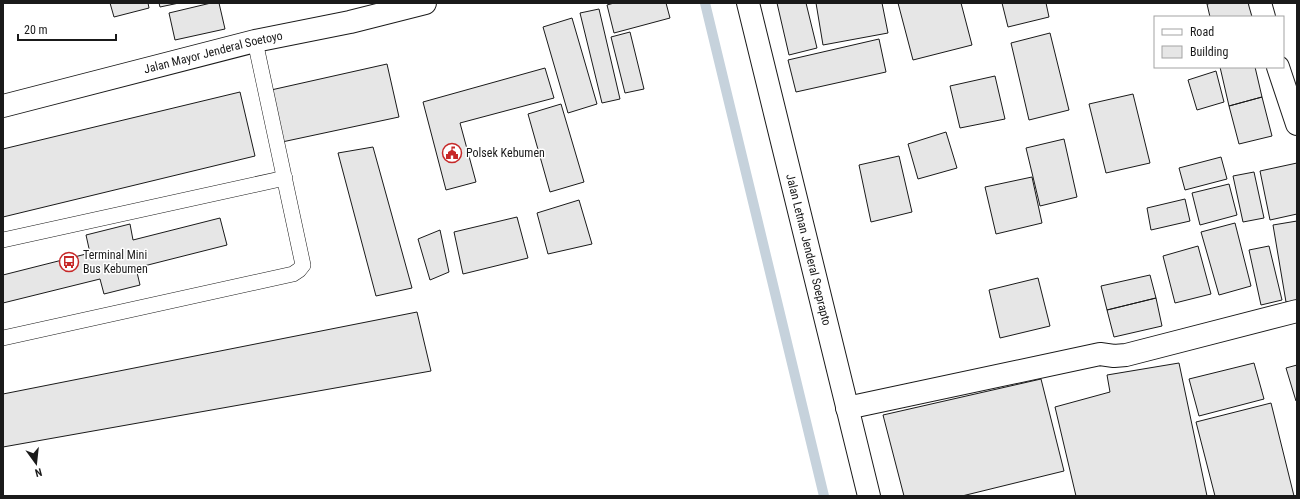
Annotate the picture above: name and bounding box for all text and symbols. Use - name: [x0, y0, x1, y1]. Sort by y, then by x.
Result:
- scale bar: [18, 16, 116, 42]
- legend: [1154, 16, 1284, 68]
- text: 20 m: [24, 23, 48, 37]
- text: Road: [1190, 25, 1214, 39]
- street label: Jalan Mayor Jenderal Soetoyo: [142, 29, 284, 76]
- text: Building: [1190, 45, 1228, 59]
- public building icon: Polsek Kebumen: [441, 142, 463, 164]
- place label: Polsek Kebumen: [466, 146, 545, 160]
- street label: Jalan Letnan Jenderal Soeprapto: [783, 172, 834, 327]
- place label: Terminal Mini Bus Kebumen: [83, 248, 148, 276]
- bus stop icon: Terminal Mini Bus Kebumen: [58, 251, 80, 273]
- north arrow: [16, 443, 56, 483]
- text: N: [33, 465, 43, 479]

